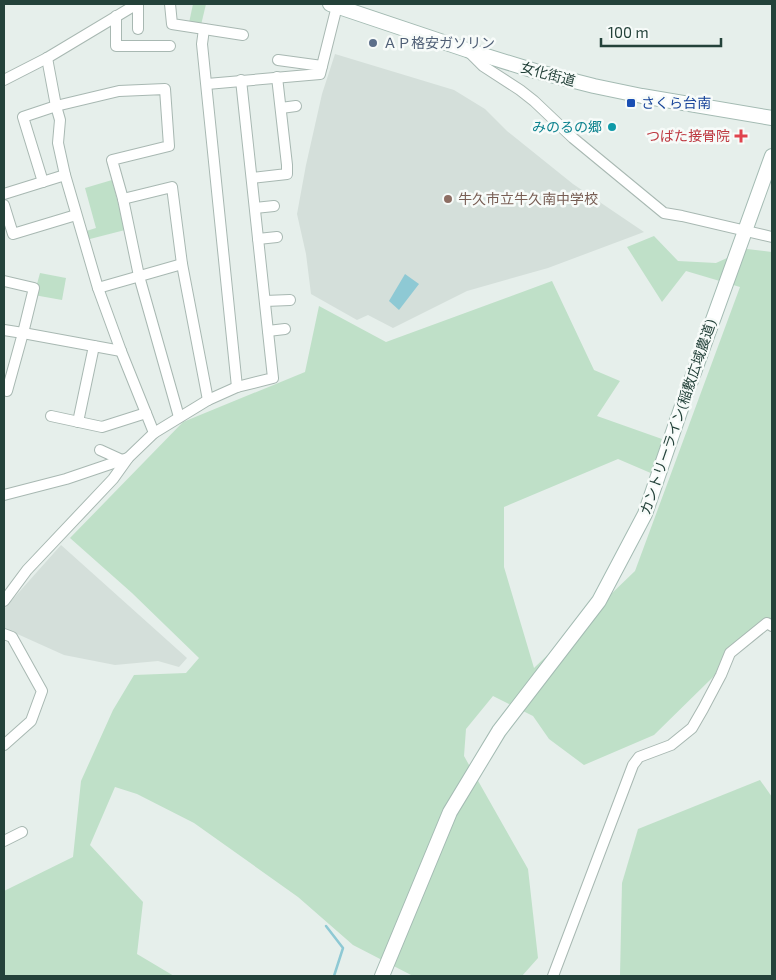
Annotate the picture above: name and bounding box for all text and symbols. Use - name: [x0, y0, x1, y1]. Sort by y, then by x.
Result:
- scale bar: [601, 15, 721, 47]
- text: 100 m: [608, 23, 649, 41]
- place label: ＡＰ格安ガソリン: [383, 34, 495, 51]
- marker: ＡＰ格安ガソリン: [367, 37, 379, 49]
- street label: 女化街道: [519, 58, 577, 89]
- place label: さくら台南: [641, 94, 711, 111]
- marker: さくら台南: [625, 97, 637, 109]
- place label: みのるの郷: [532, 118, 602, 135]
- marker: みのるの郷: [606, 121, 618, 133]
- place label: つばた接骨院: [646, 127, 730, 144]
- marker: つばた接骨院: [734, 129, 748, 143]
- place label: 牛久市立牛久南中学校: [458, 190, 598, 207]
- marker: 牛久市立牛久南中学校: [442, 193, 454, 205]
- street label: カントリーライン(稲敷広域農道): [636, 317, 719, 517]

